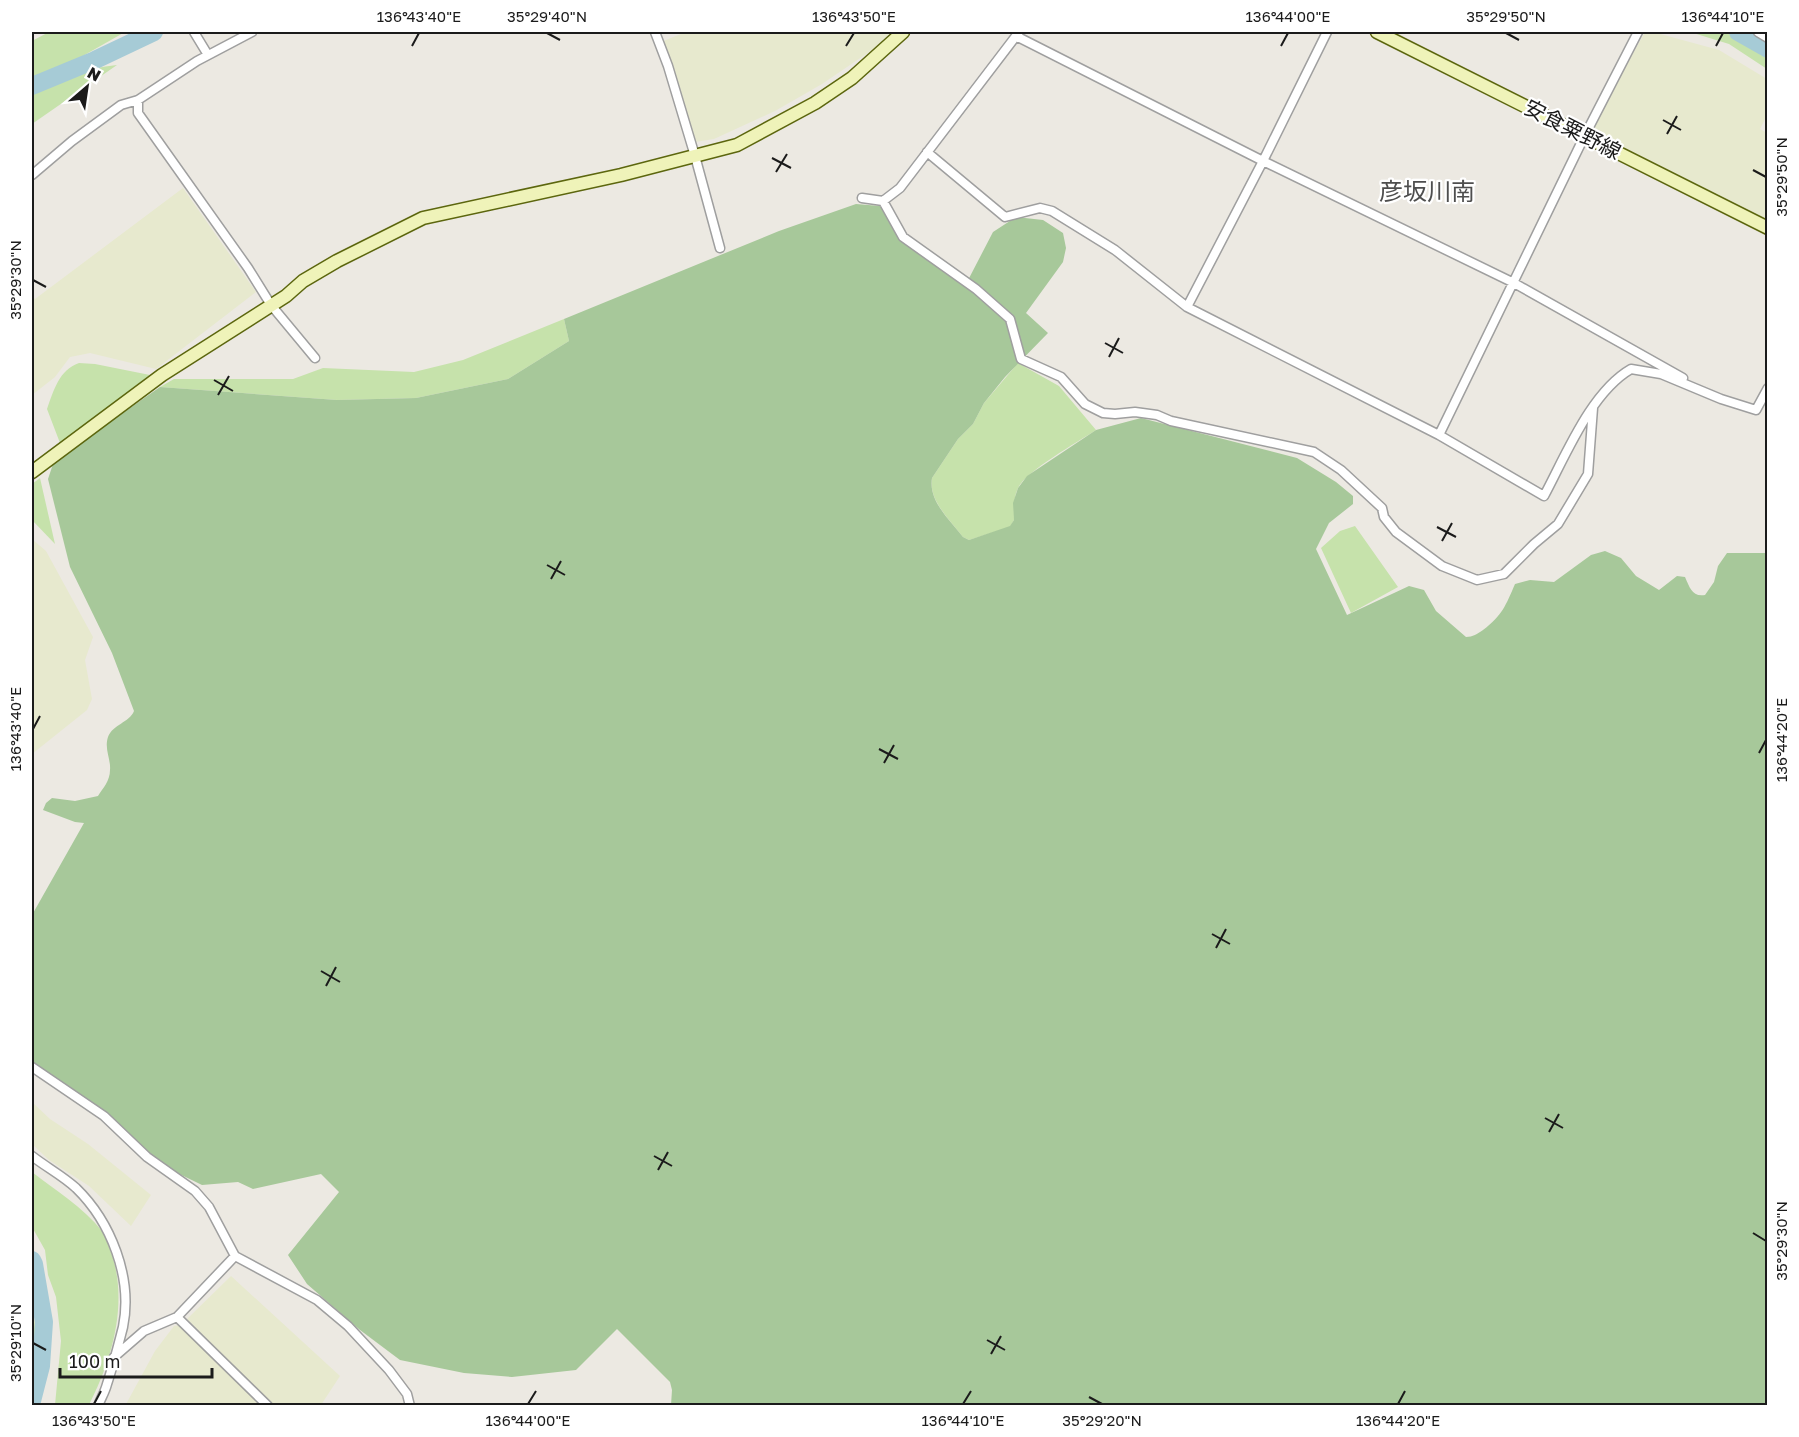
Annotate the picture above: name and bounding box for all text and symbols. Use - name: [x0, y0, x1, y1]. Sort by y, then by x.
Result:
- text: 136°43'40"E: [377, 7, 461, 25]
- text: 35°29'40"N: [507, 7, 587, 25]
- text: 136°43'50"E: [812, 7, 896, 25]
- text: 136°44'00"E: [1246, 7, 1330, 25]
- text: 35°29'50"N: [1466, 7, 1546, 25]
- text: 136°44'10"E: [1682, 7, 1764, 25]
- north arrow: [57, 57, 117, 117]
- text: N: [84, 62, 104, 86]
- street label: 安食粟野線: [1520, 94, 1626, 164]
- text: 35°29'50"N: [1772, 137, 1790, 217]
- district label: 彦坂川南: [1379, 176, 1475, 205]
- text: 35°29'30"N: [6, 240, 24, 320]
- text: 136°43'40"E: [6, 687, 24, 771]
- text: 136°44'20"E: [1772, 698, 1790, 782]
- text: 35°29'30"N: [1772, 1201, 1790, 1281]
- text: 35°29'10"N: [6, 1304, 24, 1382]
- scale bar: [60, 1341, 212, 1379]
- text: 100 m: [69, 1350, 120, 1372]
- text: 136°43'50"E: [52, 1411, 136, 1429]
- text: 136°44'00"E: [486, 1411, 570, 1429]
- text: 136°44'10"E: [922, 1411, 1004, 1429]
- text: 35°29'20"N: [1062, 1411, 1142, 1429]
- text: 136°44'20"E: [1356, 1411, 1440, 1429]

